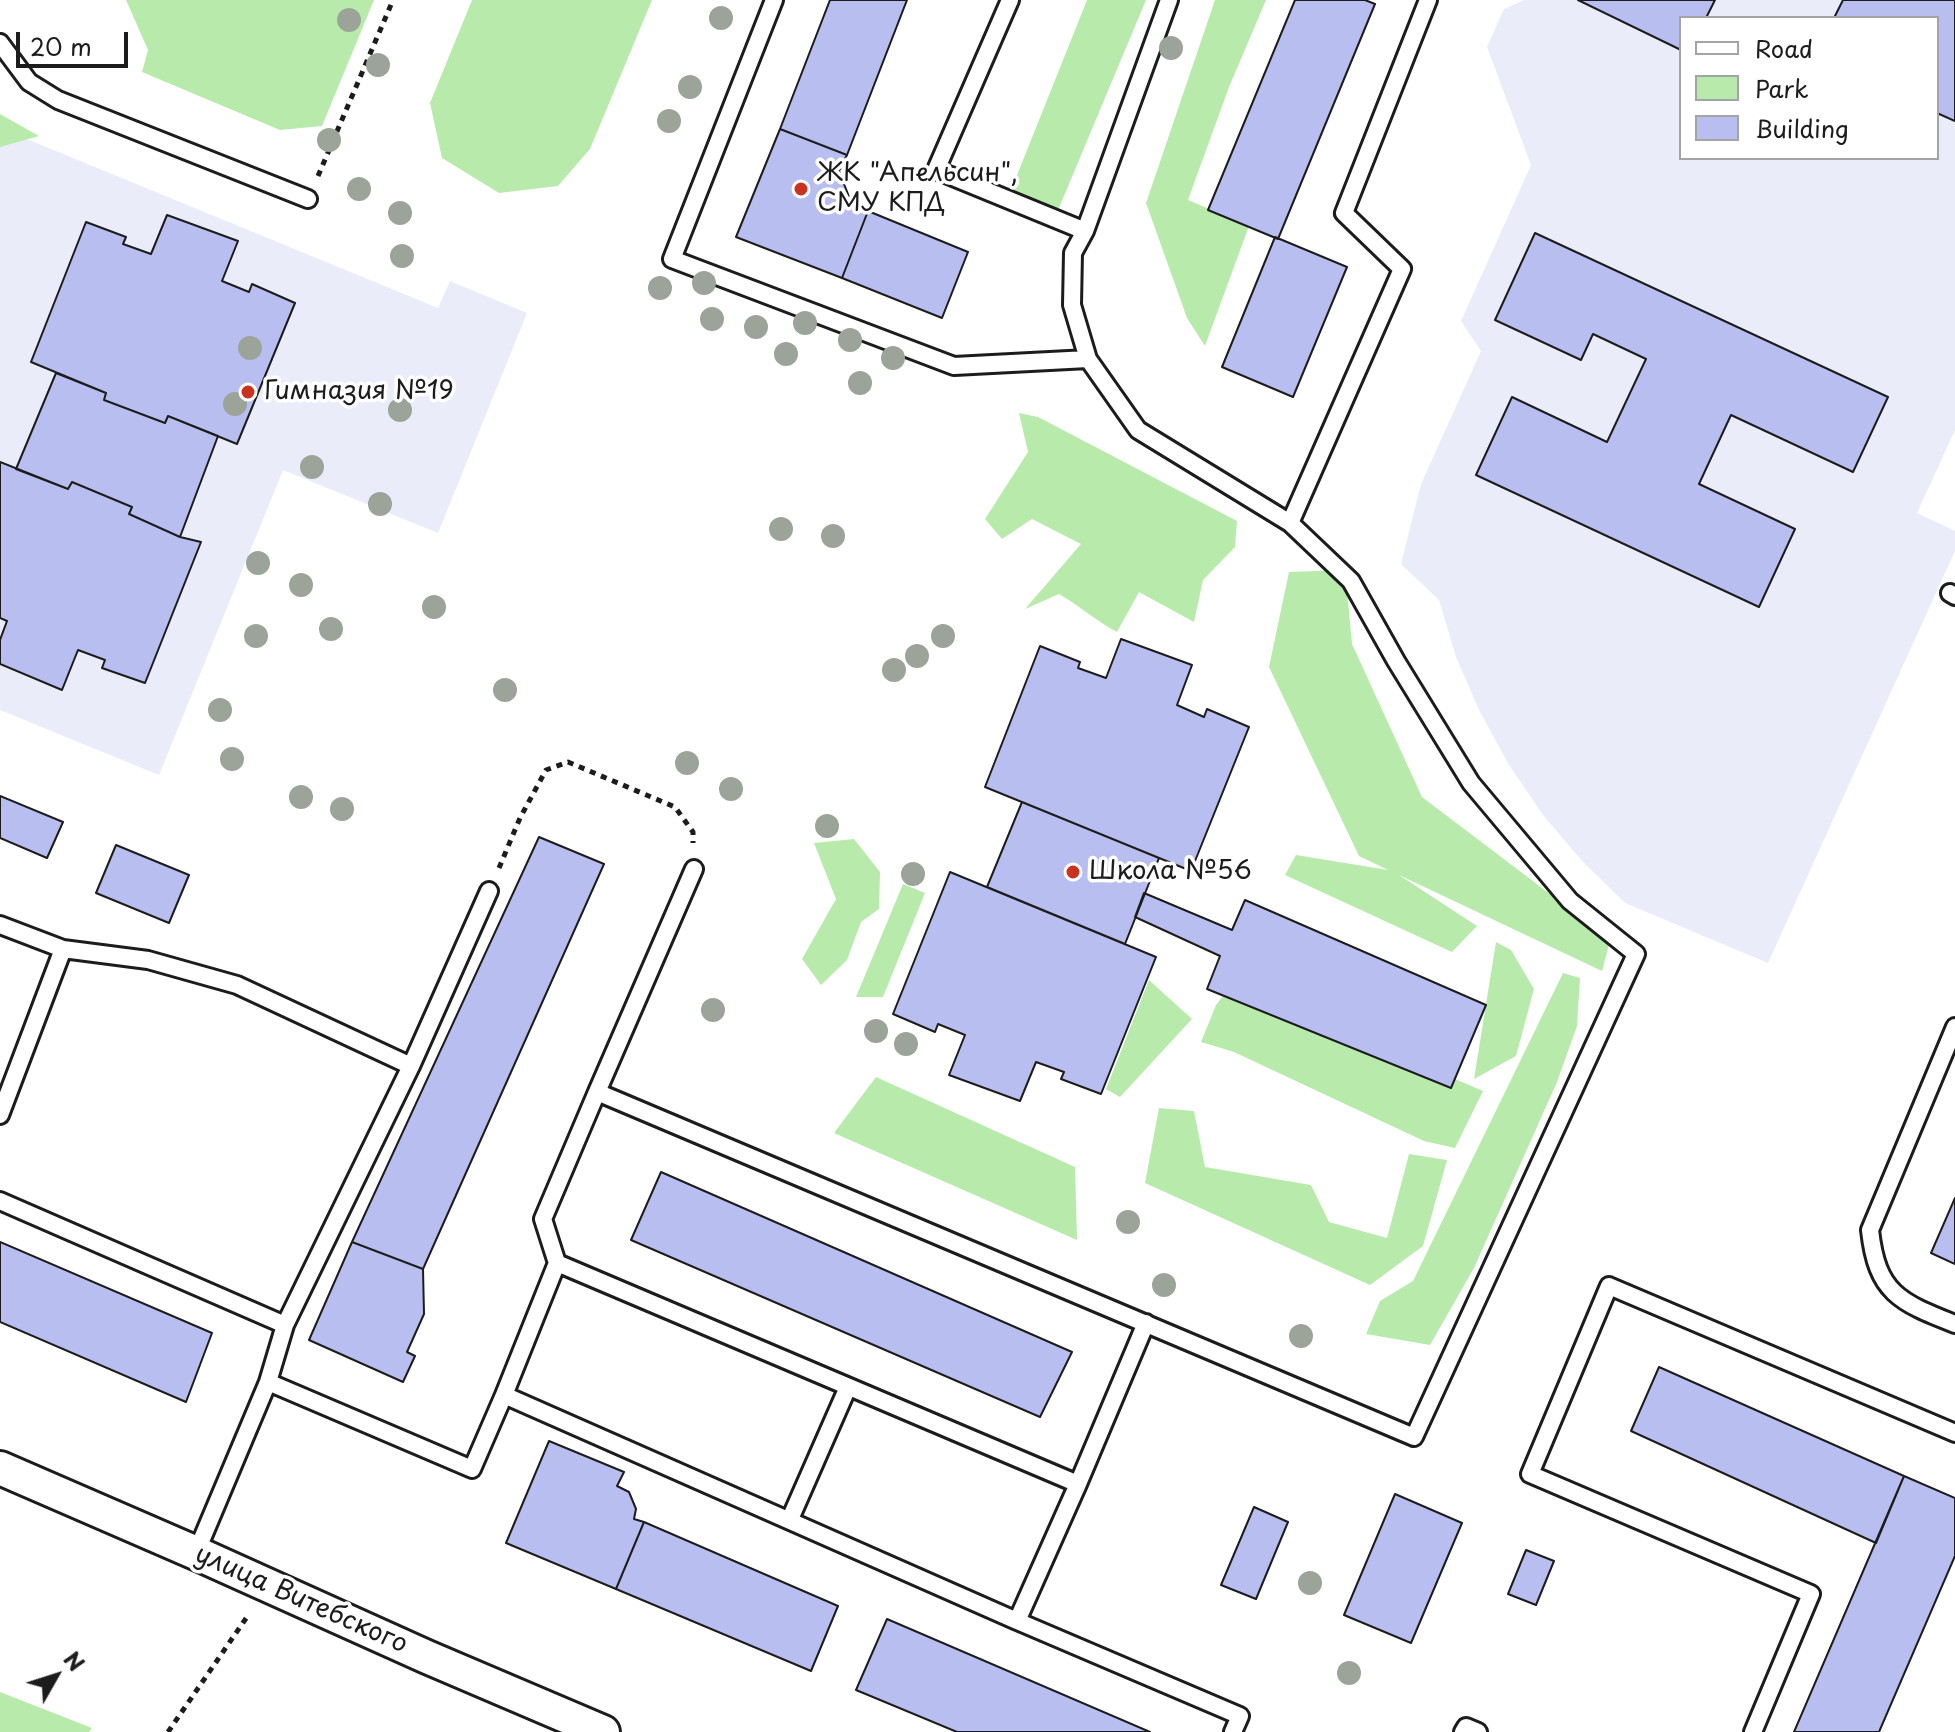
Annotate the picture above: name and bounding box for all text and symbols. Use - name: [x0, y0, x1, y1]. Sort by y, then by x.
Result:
- scale bar: [20, 16, 132, 66]
- legend: [1679, 16, 1939, 160]
- text: 20 m: [30, 28, 92, 64]
- text: Road: [1755, 30, 1813, 66]
- text: Park: [1755, 70, 1809, 106]
- text: Building: [1755, 110, 1849, 146]
- place label: ЖК "Апельсин", СМУ КПД: [817, 158, 1018, 220]
- marker: ЖК "Апельсин", СМУ КПД: [792, 180, 810, 198]
- place label: Гимназия №19: [264, 376, 454, 408]
- marker: Гимназия №19: [239, 383, 257, 401]
- place label: Школа №56: [1089, 856, 1252, 888]
- marker: Школа №56: [1064, 863, 1082, 881]
- street label: улица Витебского: [190, 1539, 412, 1661]
- north arrow: [16, 1636, 96, 1716]
- text: N: [57, 1643, 93, 1678]

